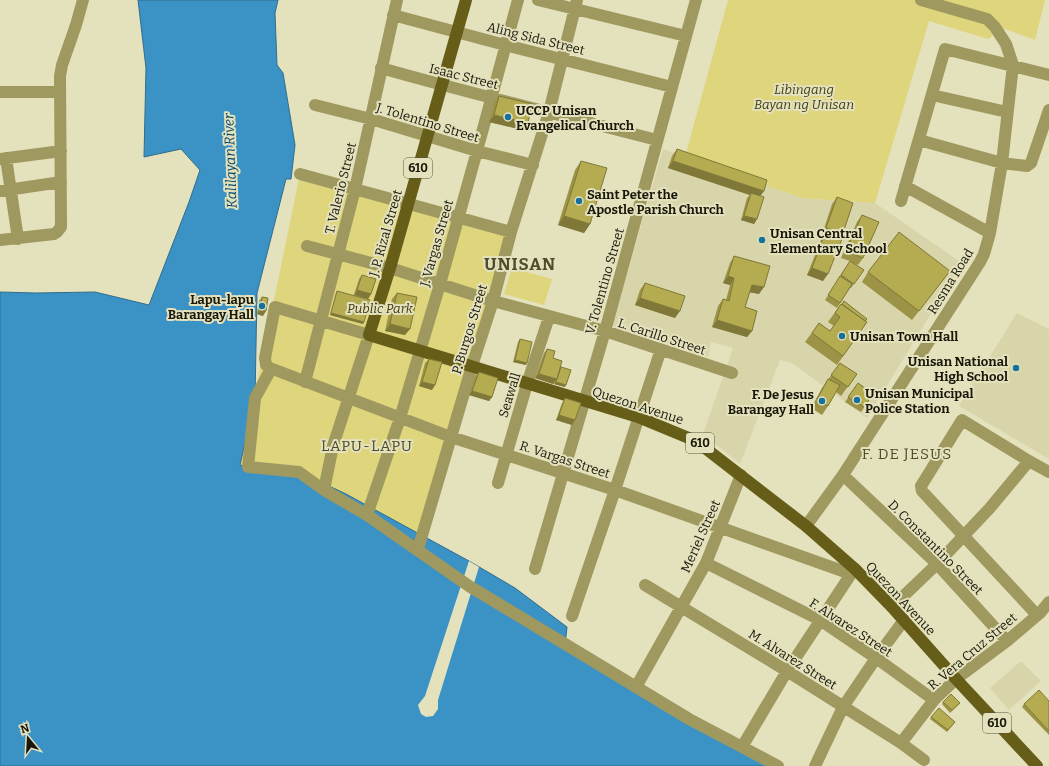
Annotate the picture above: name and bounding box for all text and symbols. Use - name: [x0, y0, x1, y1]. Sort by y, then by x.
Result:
- street label: Aling Sida Street: [486, 19, 586, 58]
- street label: Isaac Street: [428, 61, 500, 92]
- park label: Libingang Bayan ng Unisan: [754, 82, 854, 112]
- street label: J. Tolentino Street: [374, 99, 481, 145]
- place label: UCCP Unisan Evangelical Church: [516, 103, 635, 133]
- water label: Kalilayan River: [220, 112, 241, 209]
- marker: UCCP Unisan Evangelical Church: [503, 112, 513, 122]
- street label: T. Valerio Street: [322, 140, 359, 236]
- road number: 610: [404, 158, 432, 178]
- place label: Saint Peter the Apostle Parish Church: [587, 187, 725, 217]
- street label: J. P. Rizal Street: [366, 188, 405, 279]
- marker: Saint Peter the Apostle Parish Church: [574, 196, 584, 206]
- street label: J. Vargas Street: [417, 198, 456, 289]
- street label: V. Tolentino Street: [582, 226, 627, 336]
- place label: Unisan Central Elementary School: [770, 226, 887, 256]
- marker: Unisan Central Elementary School: [757, 235, 767, 245]
- street label: Resma Road: [924, 246, 977, 317]
- district label: UNISAN: [484, 254, 556, 275]
- street label: P. Burgos Street: [449, 282, 490, 376]
- place label: Lapu-lapu Barangay Hall: [168, 292, 254, 322]
- marker: Lapu-lapu Barangay Hall: [257, 301, 267, 311]
- park label: Public Park: [347, 301, 414, 316]
- street label: L. Carillo Street: [616, 315, 708, 358]
- place label: Unisan Town Hall: [850, 329, 958, 344]
- marker: Unisan Town Hall: [837, 331, 847, 341]
- place label: Unisan National High School: [908, 354, 1008, 384]
- marker: Unisan National High School: [1011, 363, 1021, 373]
- street label: Seawall: [496, 371, 523, 419]
- street label: Quezon Avenue: [590, 384, 685, 427]
- place label: Unisan Municipal Police Station: [865, 386, 974, 416]
- place label: F. De Jesus Barangay Hall: [728, 387, 814, 417]
- marker: Unisan Municipal Police Station: [852, 395, 862, 405]
- marker: F. De Jesus Barangay Hall: [817, 396, 827, 406]
- road number: 610: [686, 433, 714, 453]
- district label: LAPU-LAPU: [321, 437, 413, 455]
- street label: R. Vargas Street: [518, 438, 612, 481]
- district label: F. DE JESUS: [862, 445, 952, 463]
- street label: Meriel Street: [678, 497, 723, 575]
- street label: D. Constantino Street: [885, 497, 986, 598]
- street label: Quezon Avenue: [863, 558, 939, 638]
- street label: F. Alvarez Street: [807, 595, 895, 660]
- street label: R. Vera Cruz Street: [925, 610, 1020, 693]
- street label: M. Alvarez Street: [746, 626, 840, 693]
- road number: 610: [983, 713, 1011, 733]
- north arrow: [8, 718, 48, 758]
- text: N: [19, 721, 32, 736]

